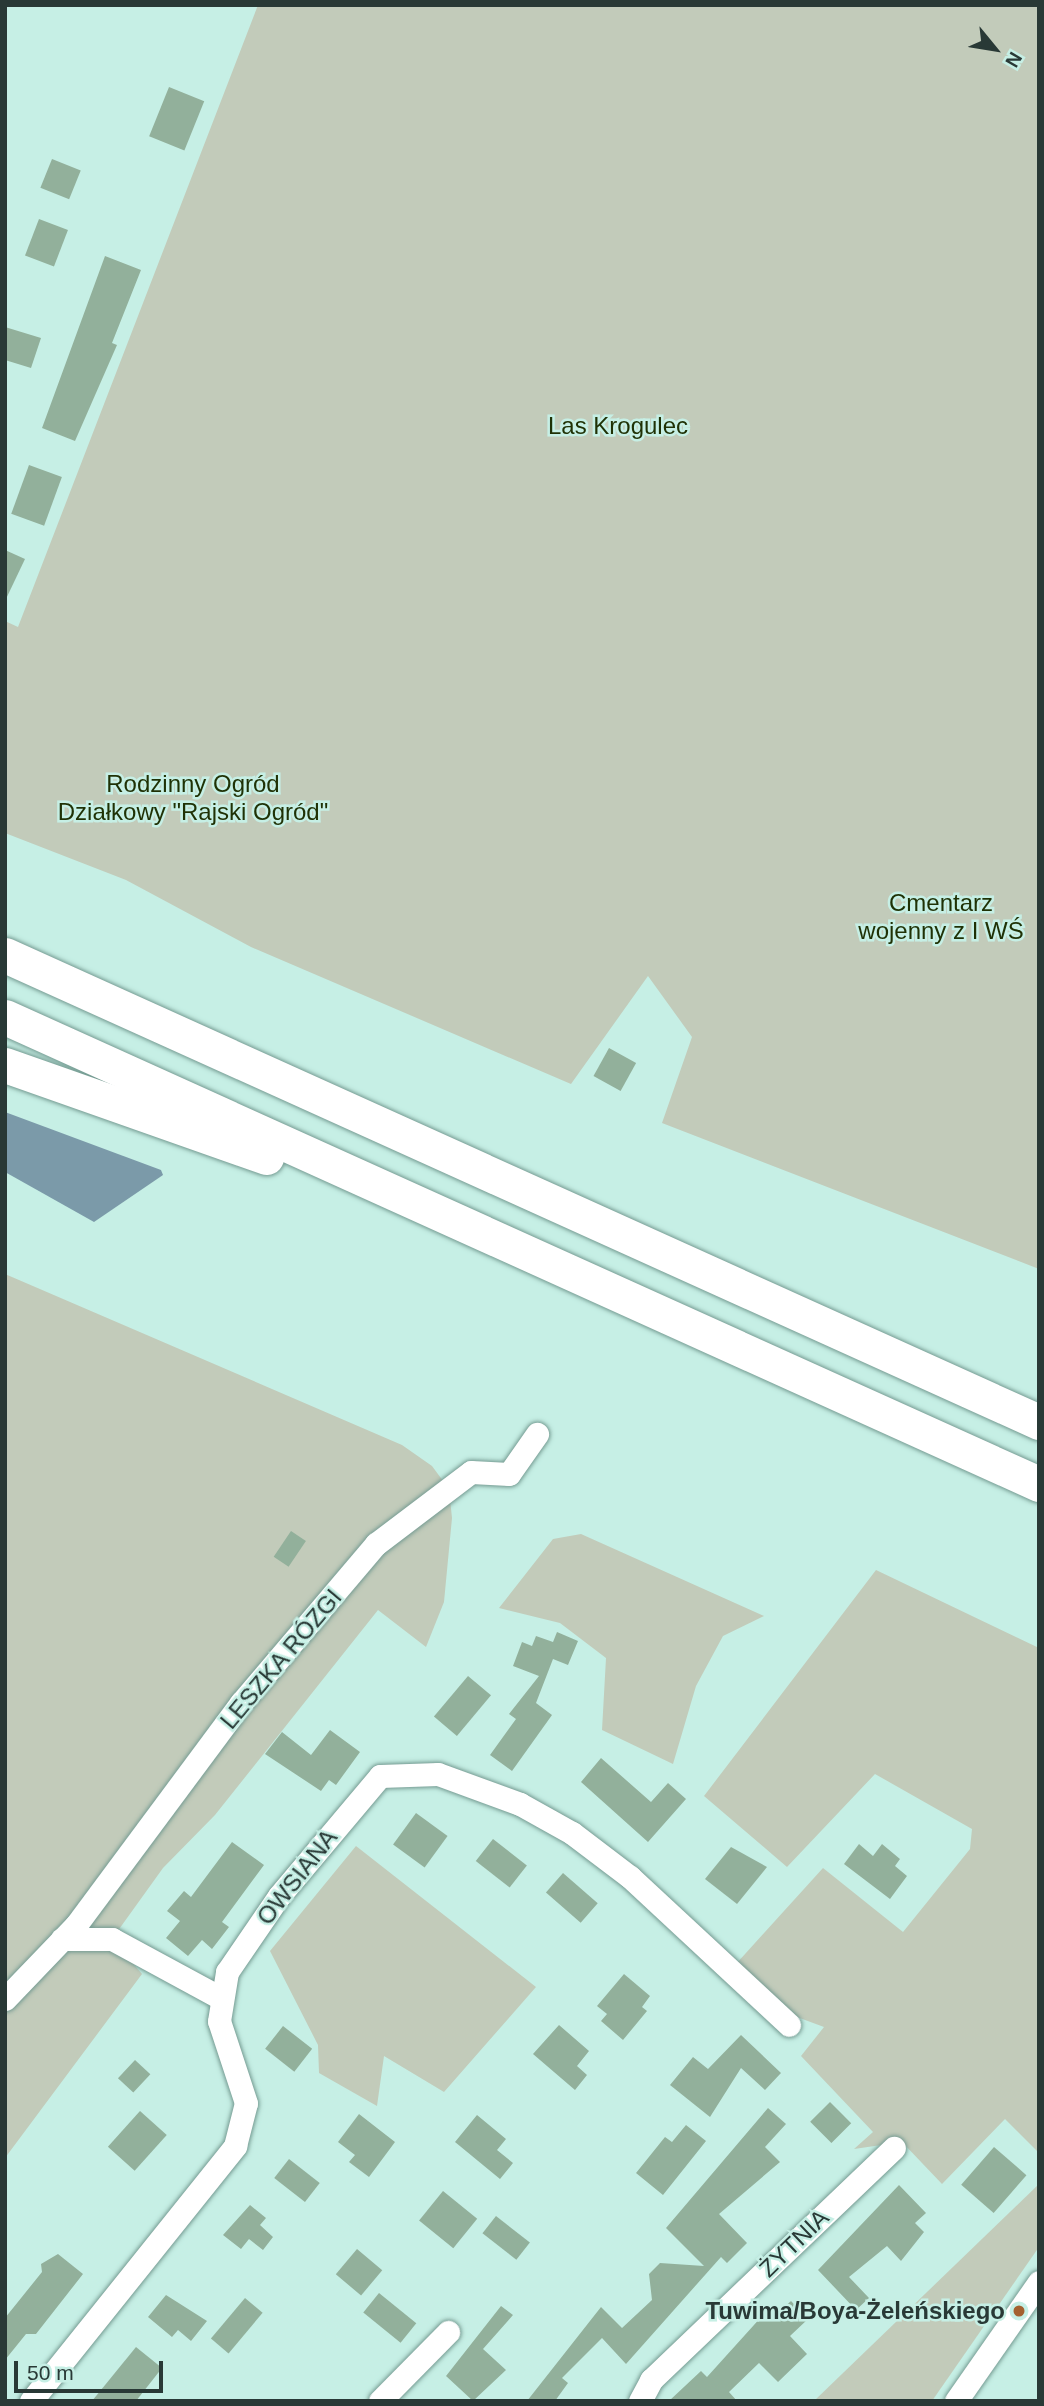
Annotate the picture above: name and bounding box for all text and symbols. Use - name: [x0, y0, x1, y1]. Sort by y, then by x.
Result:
- north arrow: [960, 14, 1030, 84]
- text: N: [1001, 49, 1026, 71]
- park label: Las Krogulec: [548, 412, 688, 440]
- park label: Rodzinny Ogród Działkowy "Rajski Ogród": [58, 770, 328, 826]
- park label: Cmentarz wojenny z I WŚ: [858, 889, 1024, 945]
- street label: LESZKA RÓZGI: [214, 1583, 348, 1735]
- street label: OWSIANA: [251, 1823, 343, 1931]
- street label: ŻYTNIA: [753, 2203, 835, 2283]
- place label: Tuwima/Boya-Żeleńskiego: [705, 2297, 1005, 2325]
- marker: Tuwima/Boya-Żeleńskiego: [1011, 2303, 1027, 2319]
- scale bar: [18, 2346, 166, 2390]
- text: 50 m: [27, 2361, 74, 2384]

